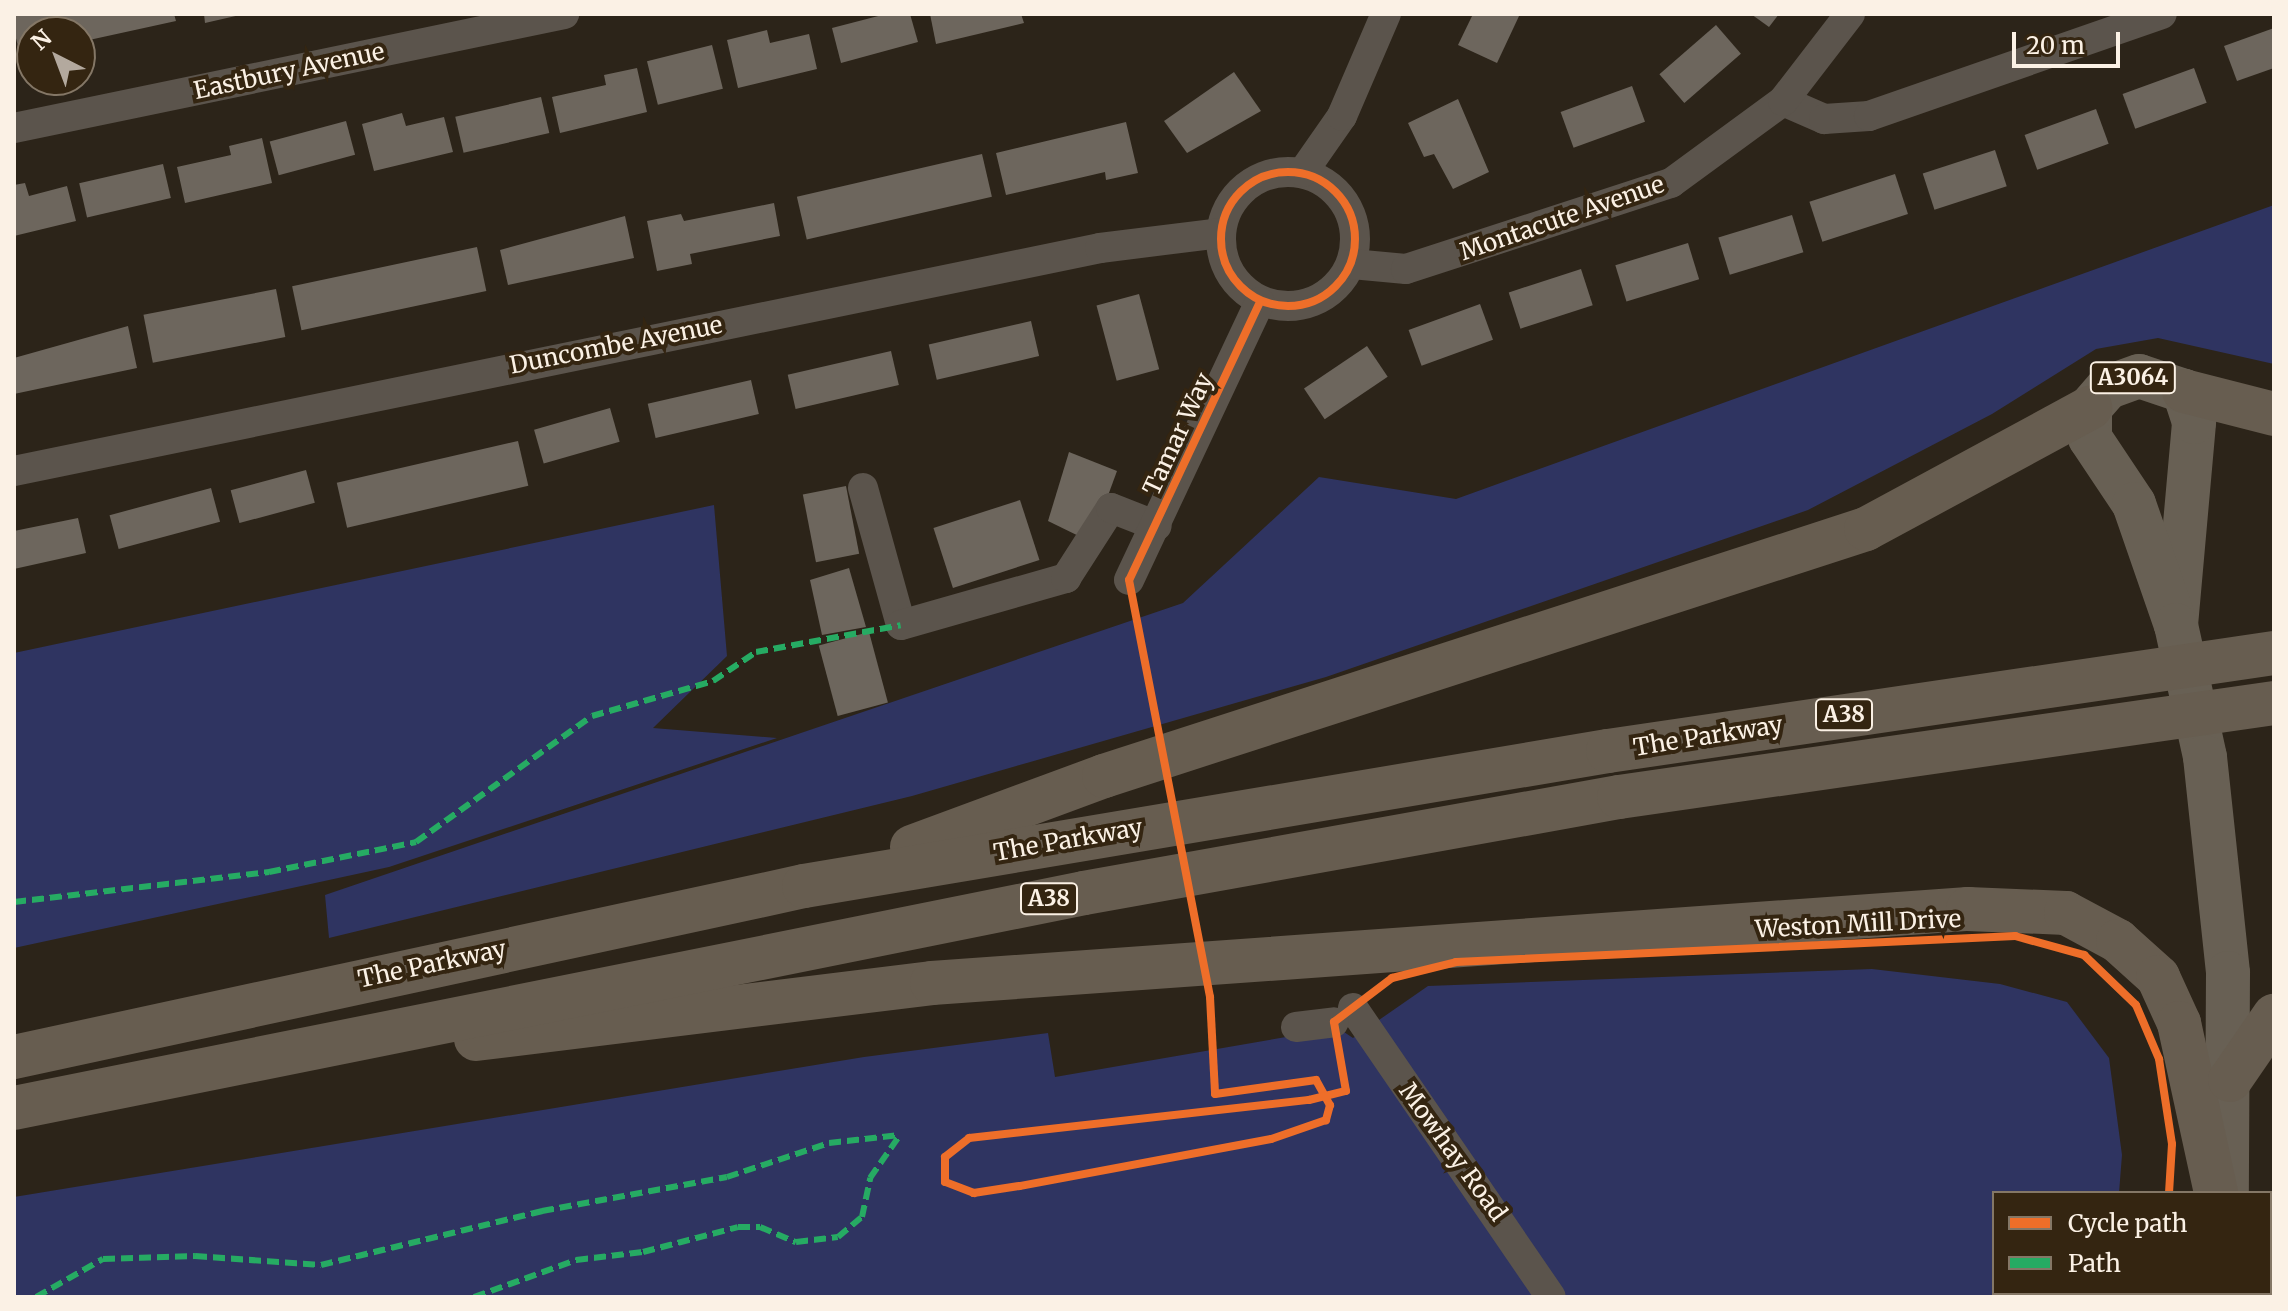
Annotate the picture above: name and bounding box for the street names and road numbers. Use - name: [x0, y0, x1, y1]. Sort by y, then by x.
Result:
- street label: Eastbury Avenue: [191, 37, 387, 105]
- street label: Montacute Avenue: [1456, 170, 1668, 266]
- street label: Duncombe Avenue: [507, 310, 725, 380]
- road number: A3064: [2089, 360, 2177, 396]
- street label: Tamar Way: [1137, 368, 1219, 500]
- road number: A38: [1814, 697, 1874, 733]
- street label: The Parkway: [1631, 710, 1785, 762]
- street label: The Parkway: [991, 813, 1145, 867]
- road number: A38: [1019, 881, 1079, 917]
- street label: Weston Mill Drive: [1754, 904, 1962, 944]
- street label: The Parkway: [355, 934, 509, 994]
- street label: Mowhay Road: [1393, 1077, 1513, 1227]

